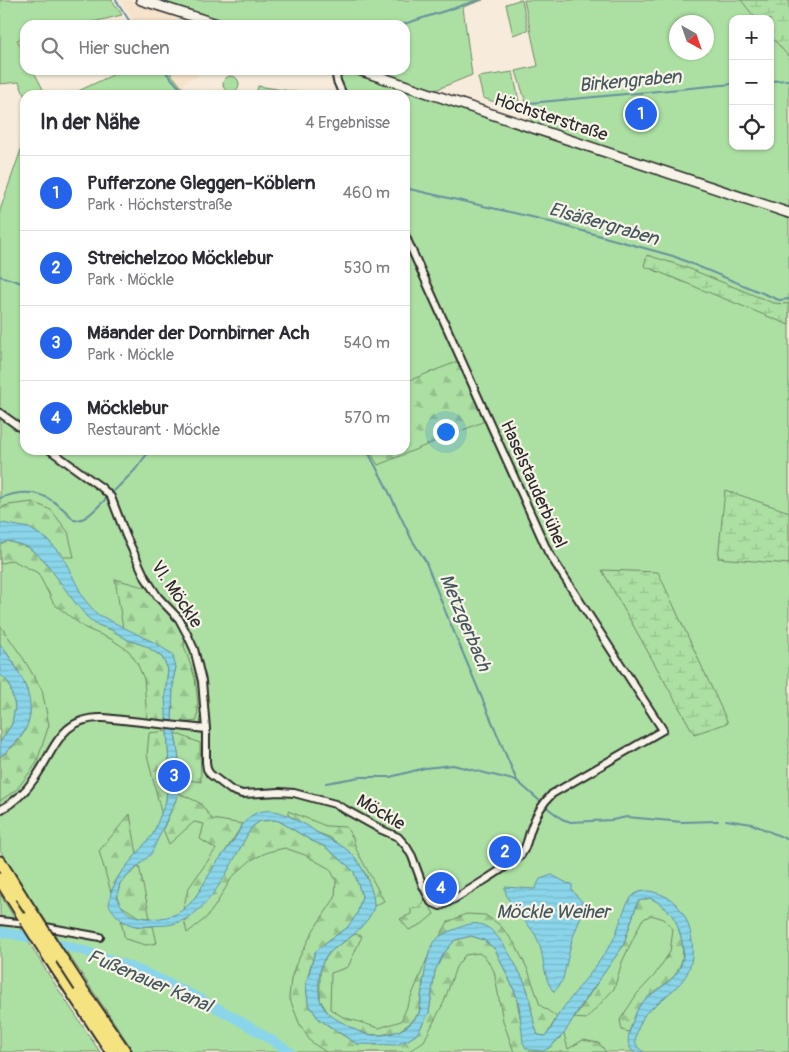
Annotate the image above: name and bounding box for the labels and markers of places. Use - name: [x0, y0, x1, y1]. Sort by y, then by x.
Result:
- pin: 1: [625, 95, 657, 133]
- pin: 3: [158, 757, 190, 795]
- pin: 2: [489, 833, 521, 871]
- pin: 4: [425, 869, 457, 907]

